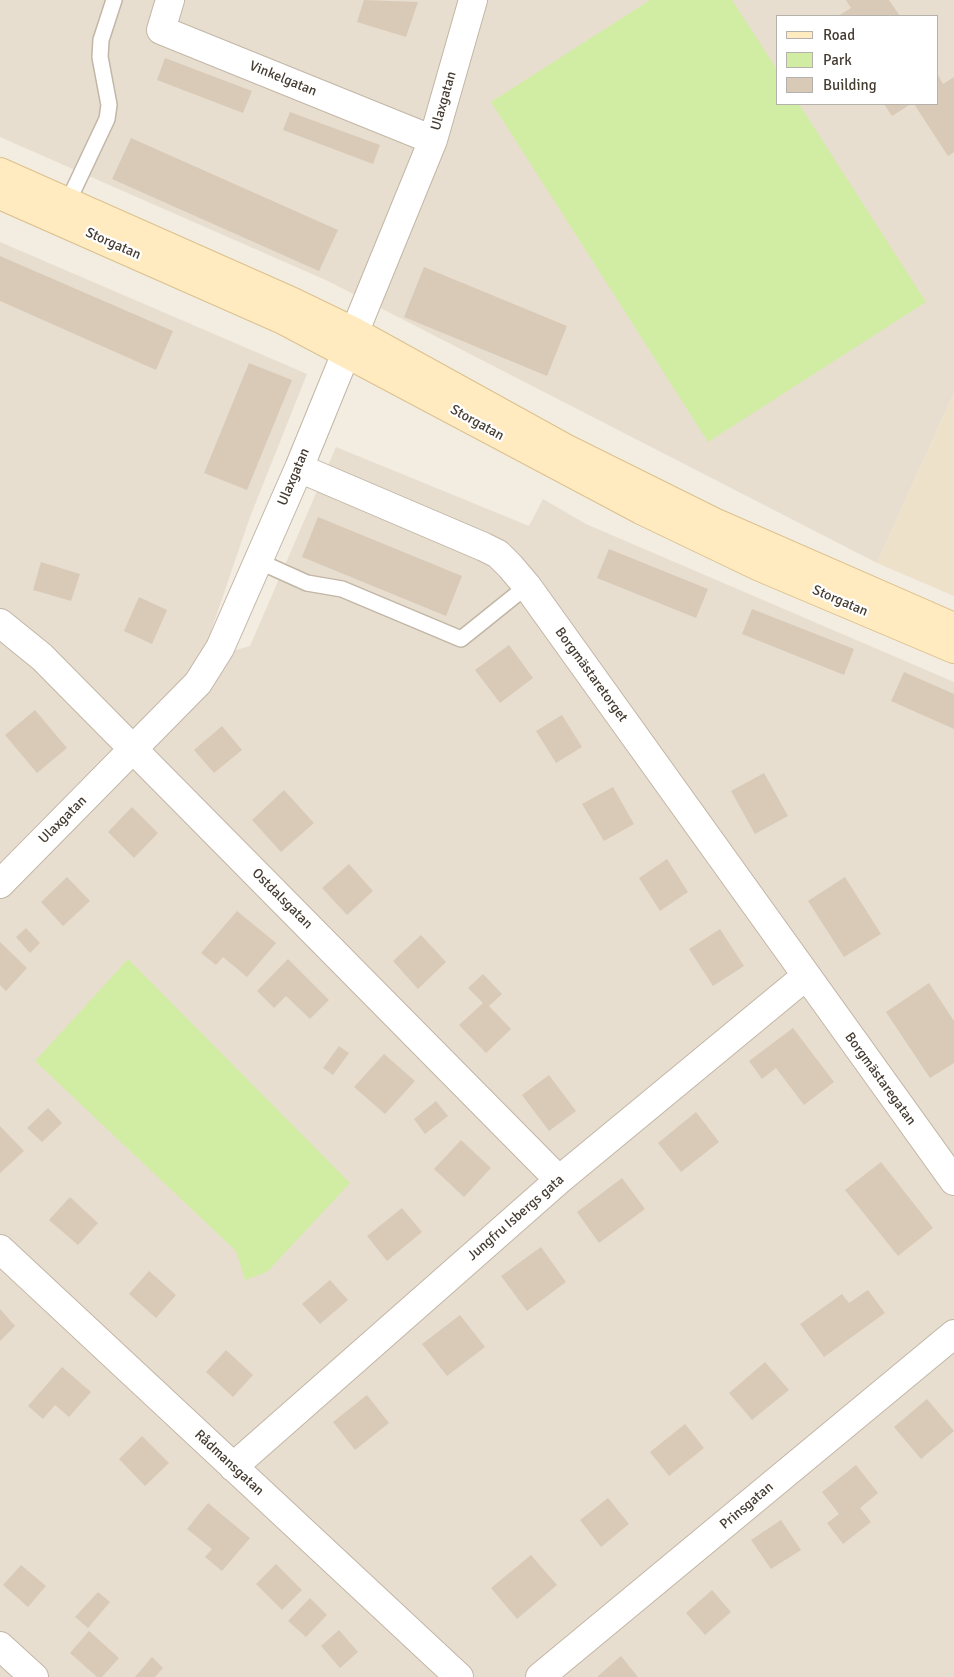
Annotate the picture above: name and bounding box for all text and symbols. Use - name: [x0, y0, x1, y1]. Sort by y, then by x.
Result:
- legend: [776, 15, 939, 105]
- text: Road: [823, 26, 855, 44]
- text: Park: [823, 51, 852, 69]
- street label: Vinkelgatan: [247, 58, 319, 100]
- street label: Ulaxgatan: [428, 69, 460, 133]
- text: Building: [823, 76, 877, 94]
- street label: Storgatan: [83, 224, 143, 264]
- street label: Storgatan: [447, 401, 507, 445]
- street label: Ulaxgatan: [274, 446, 314, 508]
- street label: Storgatan: [810, 582, 870, 620]
- street label: Borgmästaretorget: [551, 624, 631, 726]
- street label: Ulaxgatan: [36, 793, 90, 847]
- street label: Ostdalsgatan: [248, 865, 316, 933]
- street label: Borgmästaregatan: [841, 1029, 919, 1129]
- street label: Jungfru Isbergs gata: [464, 1172, 568, 1264]
- street label: Rådmansgatan: [191, 1427, 267, 1499]
- street label: Prinsgatan: [717, 1479, 777, 1533]

